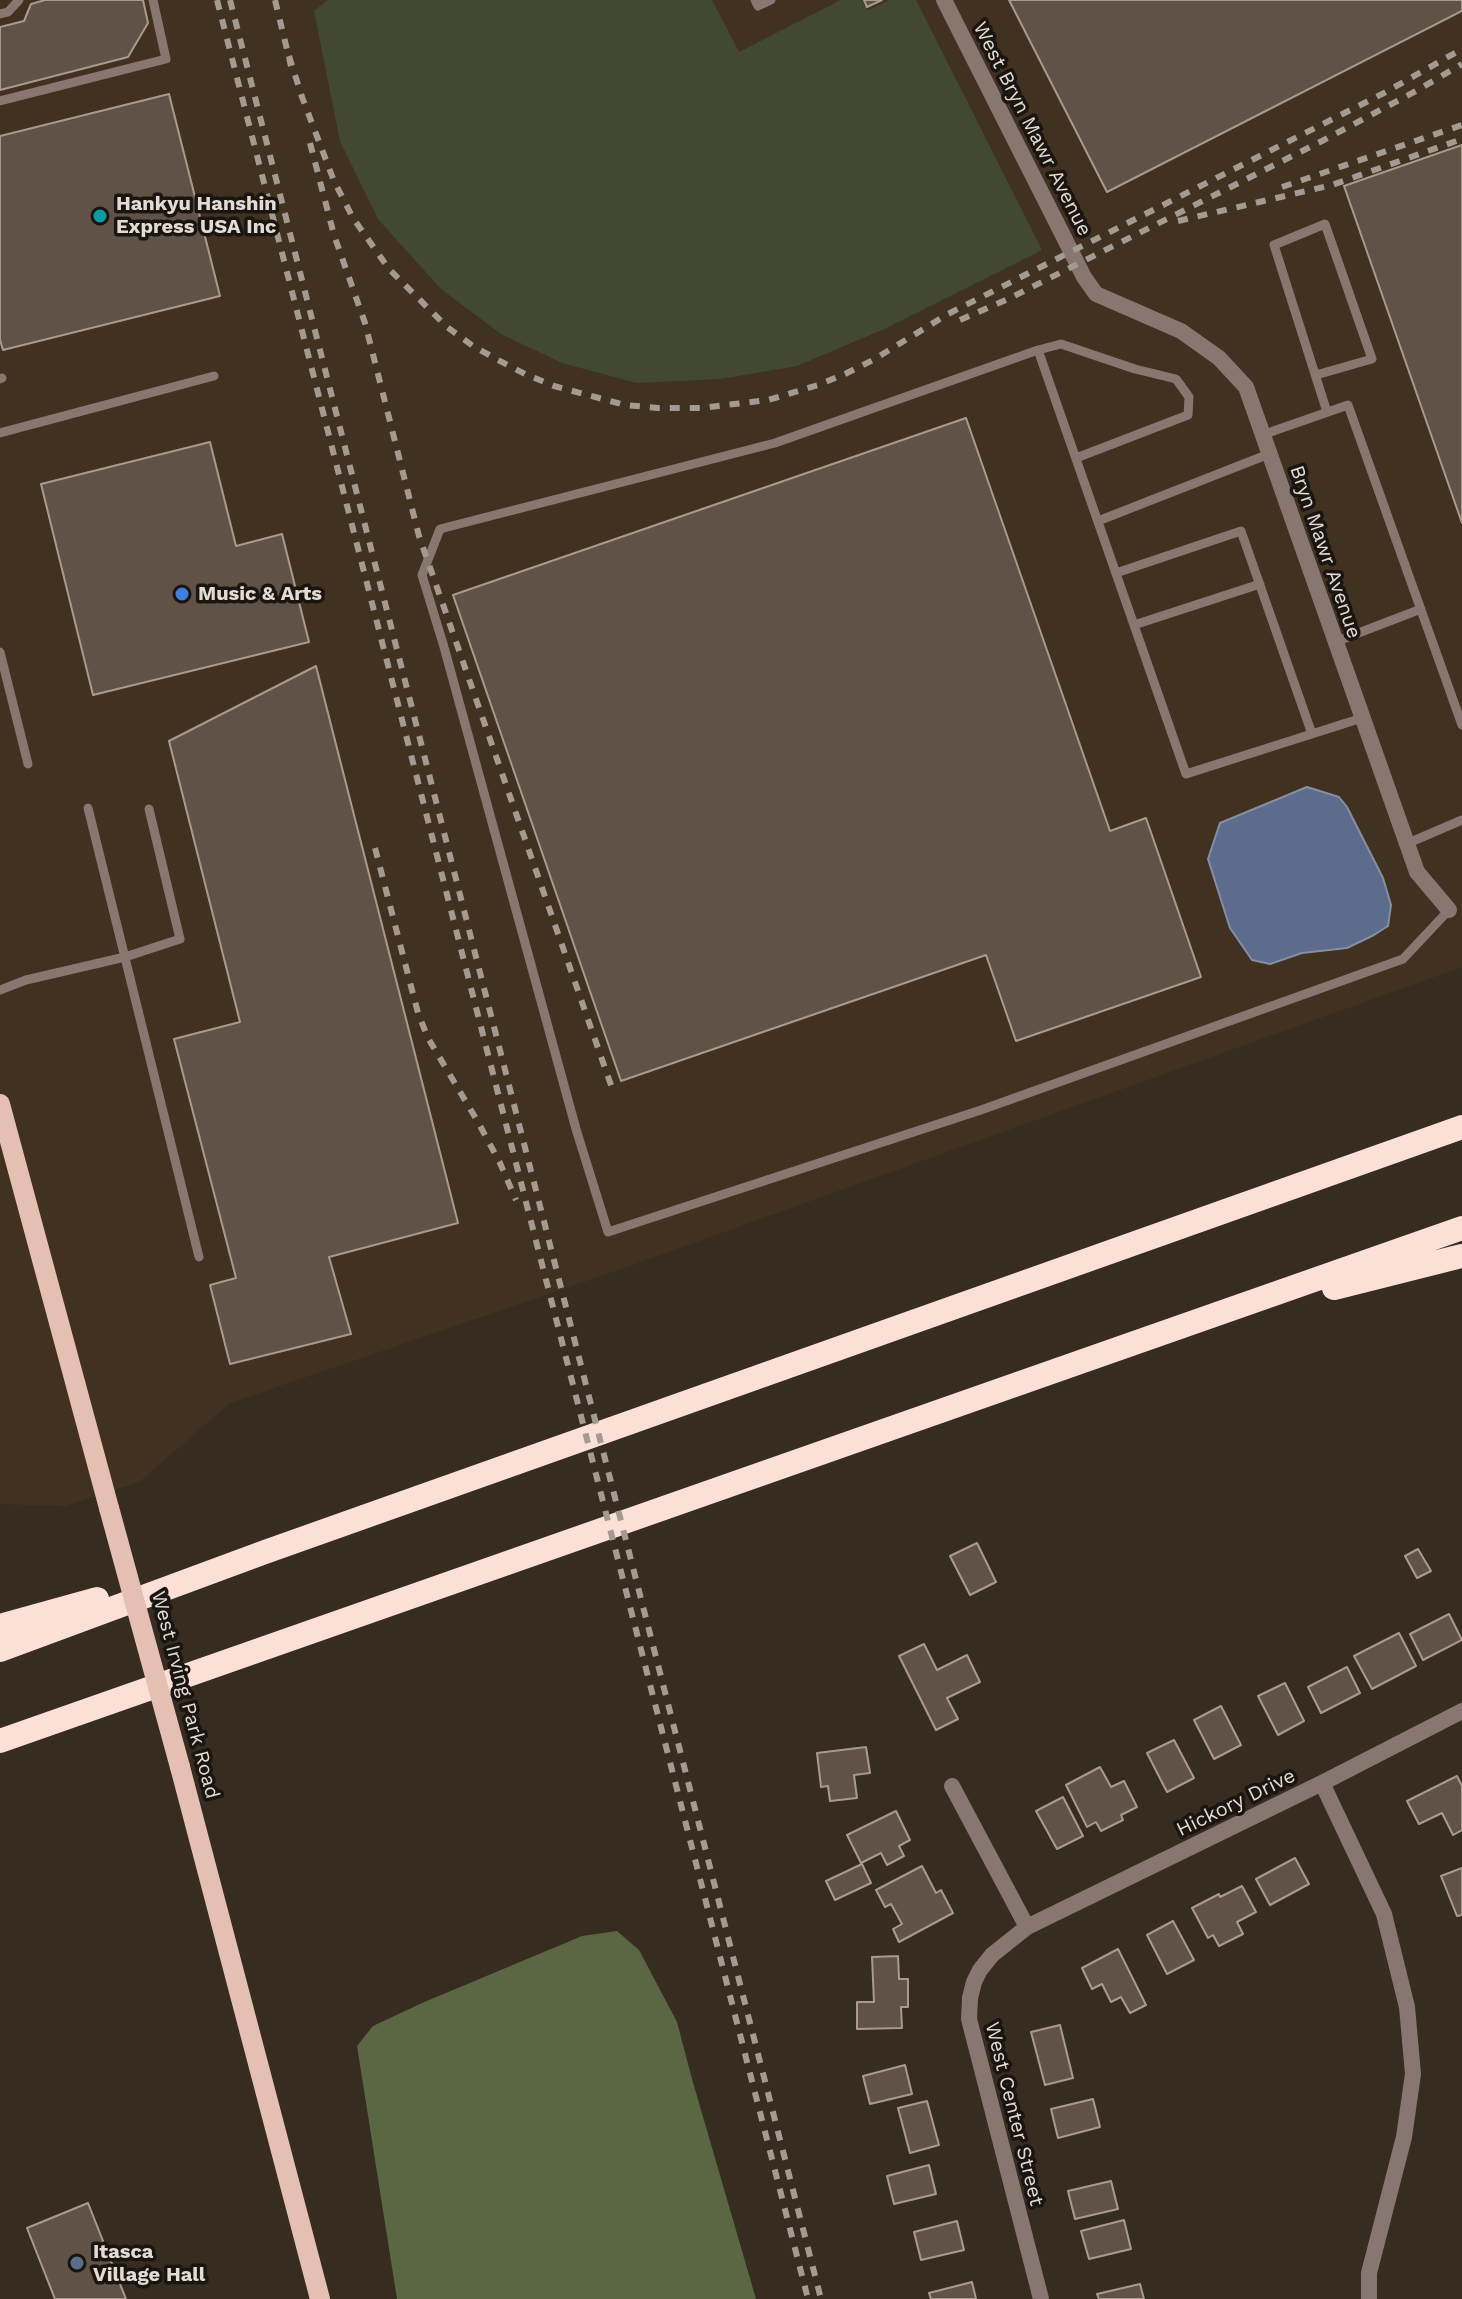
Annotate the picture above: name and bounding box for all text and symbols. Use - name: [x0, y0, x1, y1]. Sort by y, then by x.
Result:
- street label: West Bryn Mawr Avenue: [967, 18, 1097, 240]
- place label: Hankyu Hanshin Express USA Inc: [116, 192, 277, 239]
- marker: Hankyu Hanshin Express USA Inc: [91, 207, 109, 225]
- street label: Bryn Mawr Avenue: [1284, 462, 1366, 642]
- place label: Music & Arts: [198, 582, 322, 606]
- marker: Music & Arts: [173, 585, 191, 603]
- street label: West Irving Park Road: [146, 1589, 224, 1801]
- street label: Hickory Drive: [1173, 1764, 1299, 1842]
- street label: West Center Street: [980, 2020, 1048, 2208]
- place label: Itasca Village Hall: [93, 2240, 205, 2287]
- marker: Itasca Village Hall: [68, 2254, 86, 2272]

